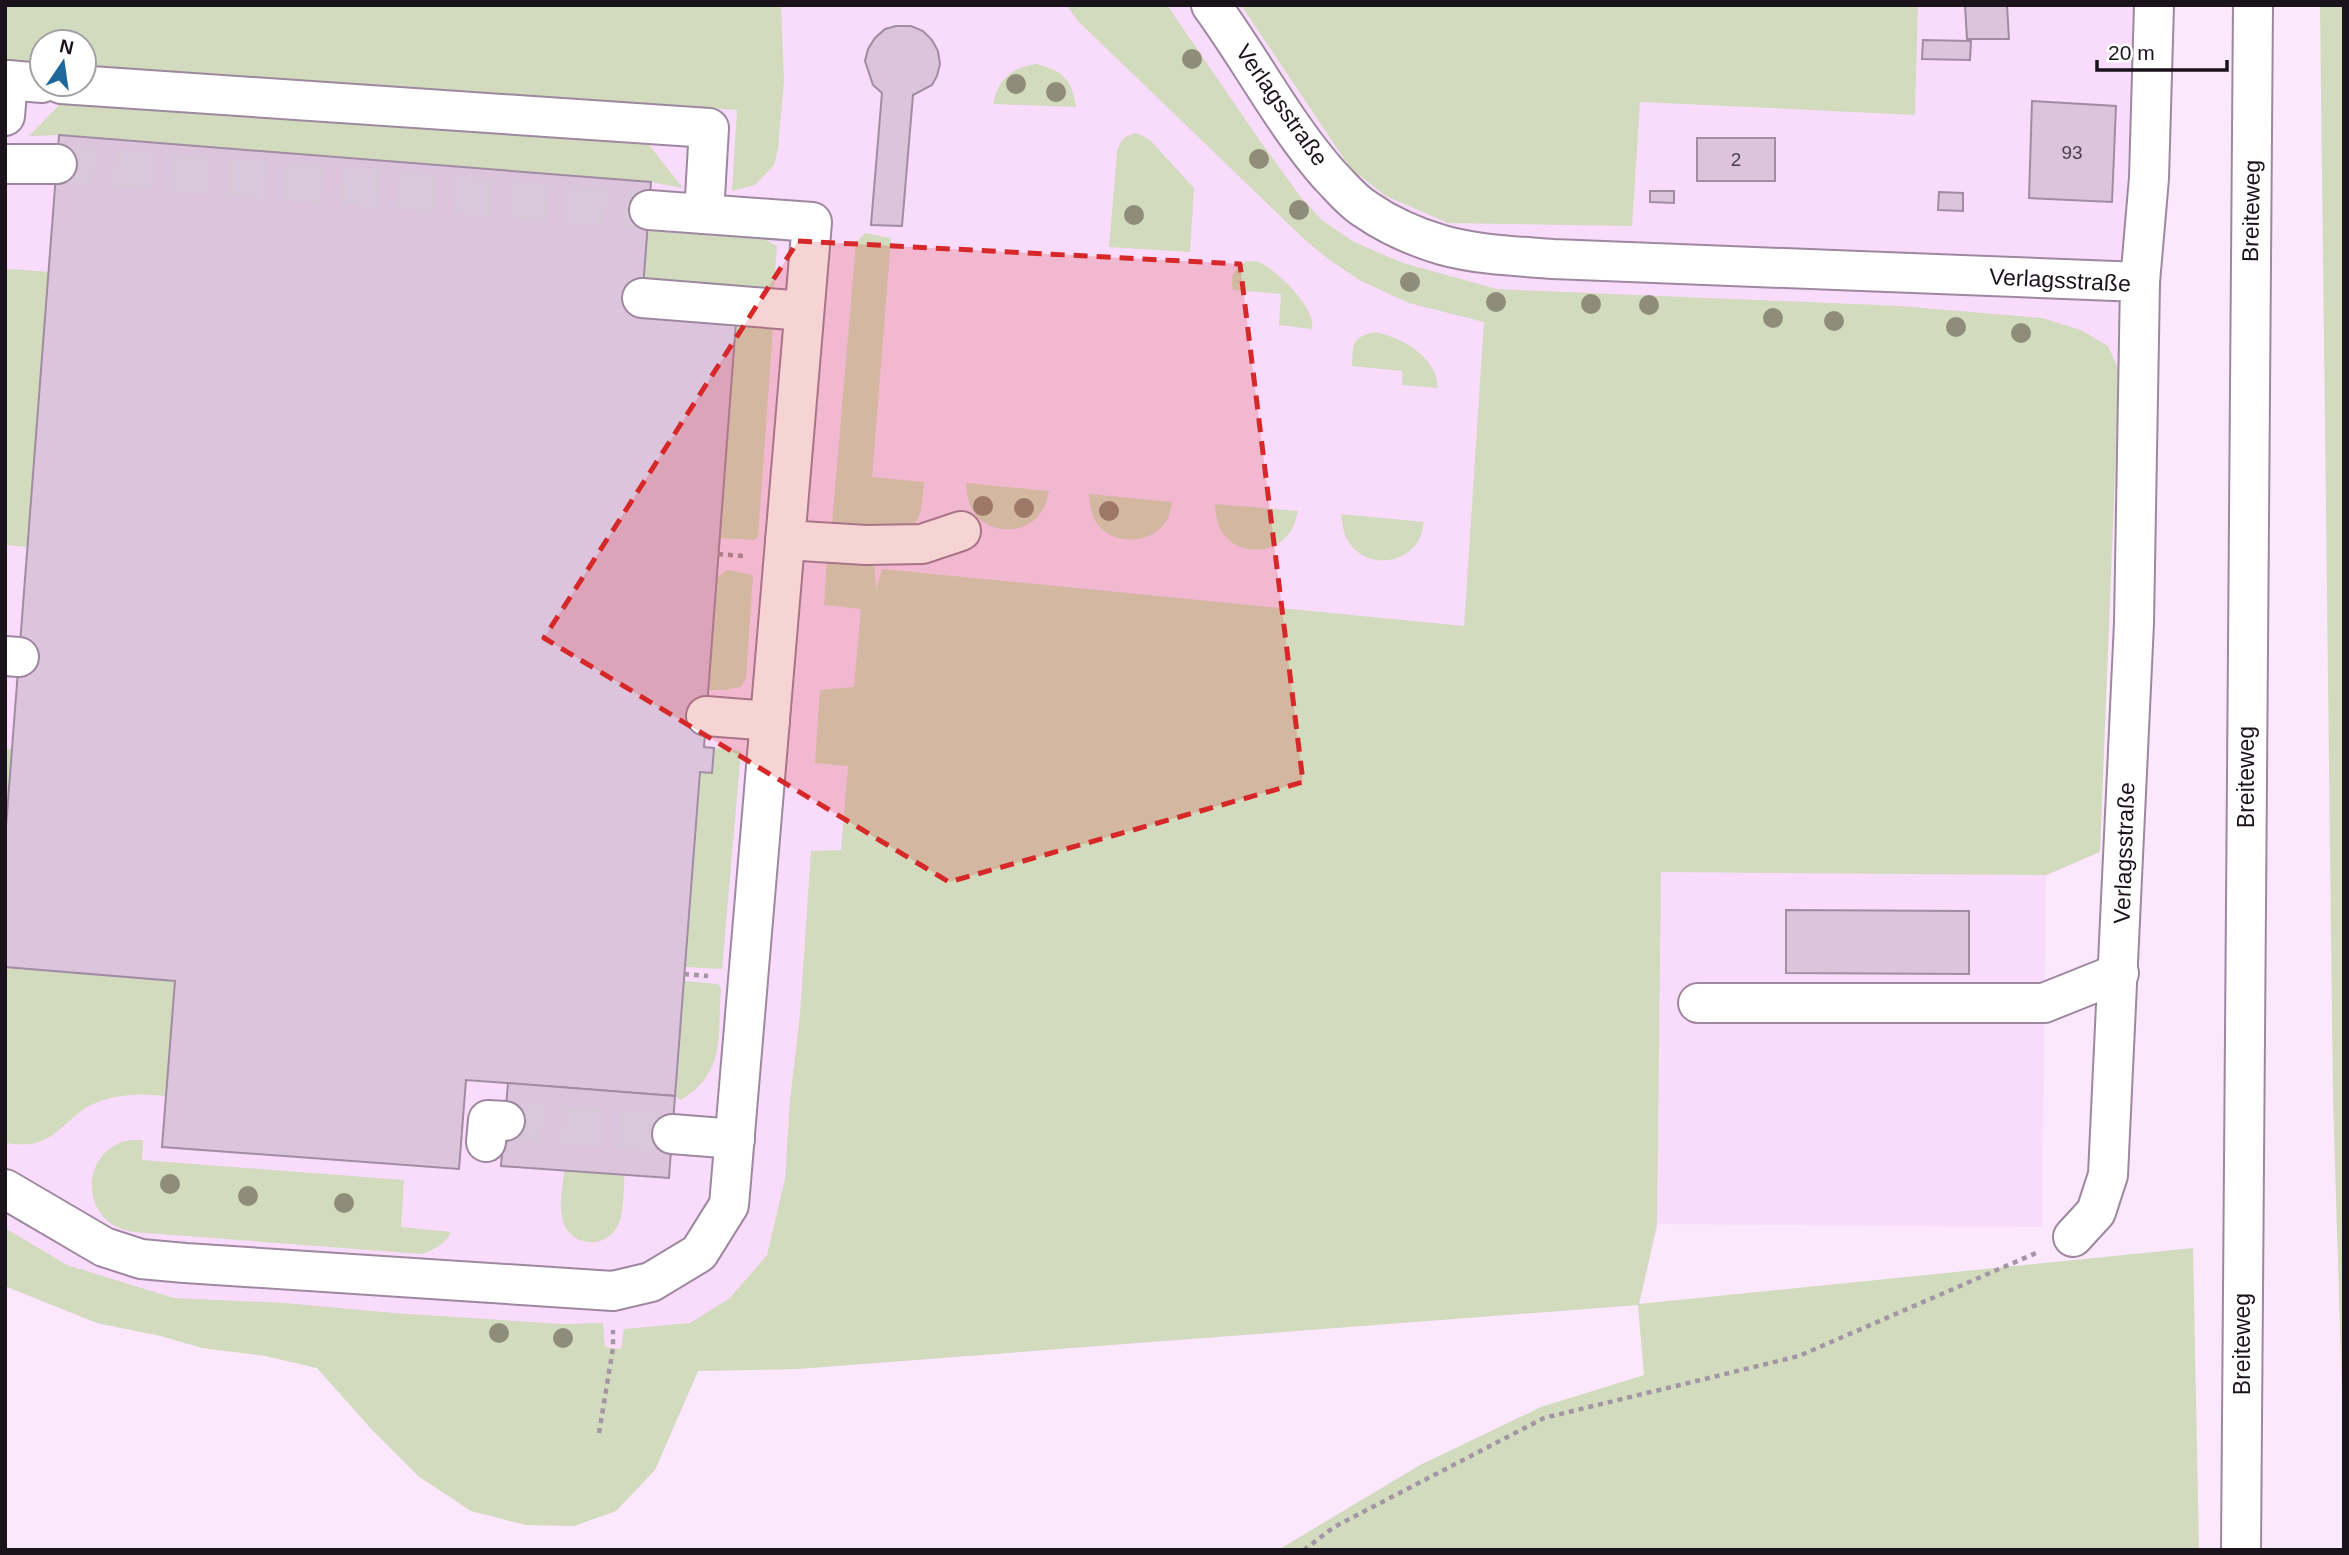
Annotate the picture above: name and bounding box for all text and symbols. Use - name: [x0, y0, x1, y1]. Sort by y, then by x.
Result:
- north arrow: [28, 28, 98, 98]
- scale bar: [2097, 28, 2226, 72]
- text: N: [58, 35, 76, 59]
- street label: Verlagsstraße: [1231, 39, 1333, 171]
- text: 20 m: [2108, 41, 2155, 64]
- house number: 93: [2061, 142, 2083, 163]
- house number: 2: [1731, 149, 1741, 170]
- street label: Breiteweg: [2237, 160, 2265, 262]
- street label: Verlagsstraße: [1988, 263, 2132, 297]
- street label: Breiteweg: [2233, 726, 2259, 828]
- street label: Verlagsstraße: [2109, 782, 2139, 924]
- street label: Breiteweg: [2229, 1293, 2255, 1395]

